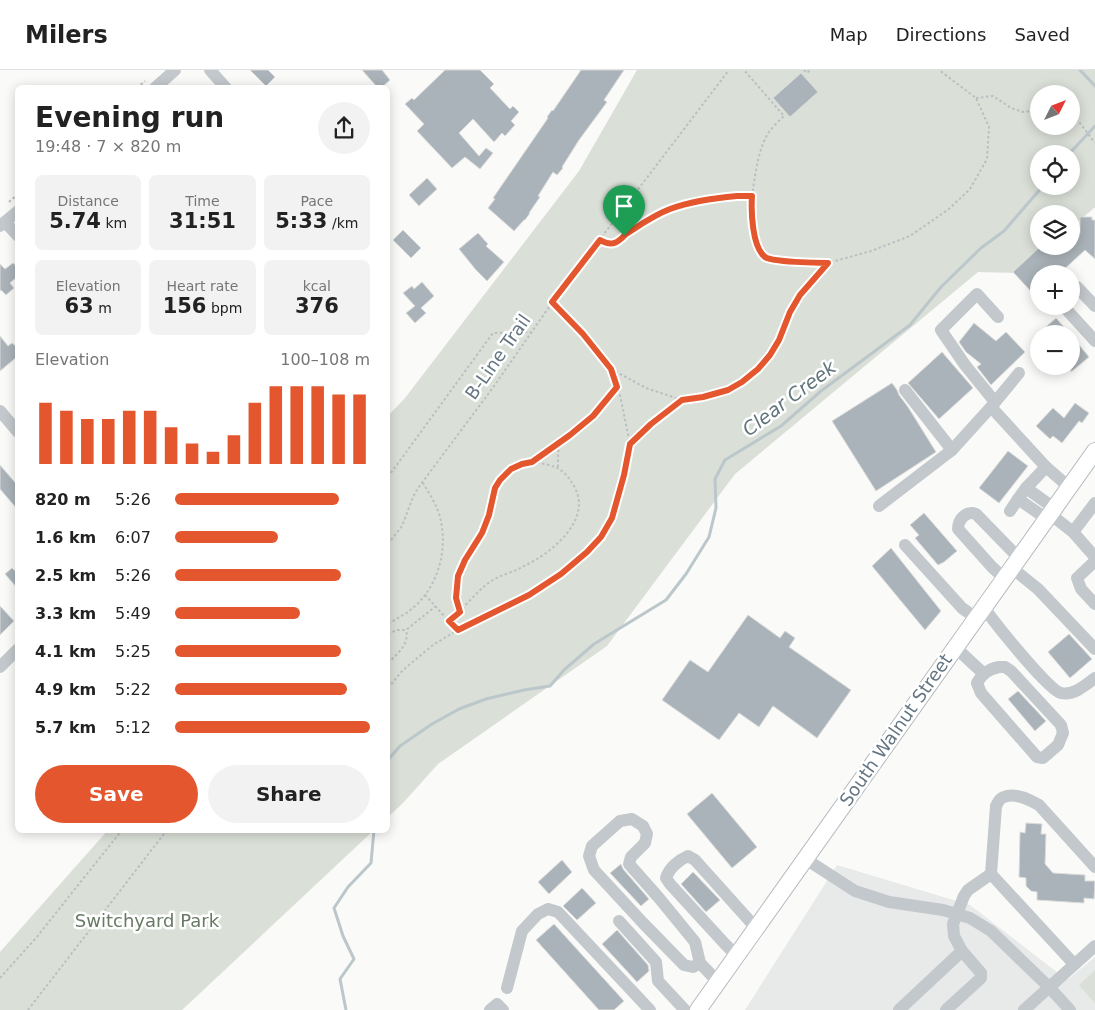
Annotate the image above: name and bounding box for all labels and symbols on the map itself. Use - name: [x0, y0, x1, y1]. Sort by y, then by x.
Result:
- north arrow: [1030, 85, 1080, 135]
- pin: [603, 185, 645, 236]
- street label: B-Line Trail: [461, 310, 535, 403]
- water label: Clear Creek: [738, 355, 841, 440]
- street label: South Walnut Street: [835, 650, 956, 810]
- park label: Switchyard Park: [75, 910, 220, 931]

